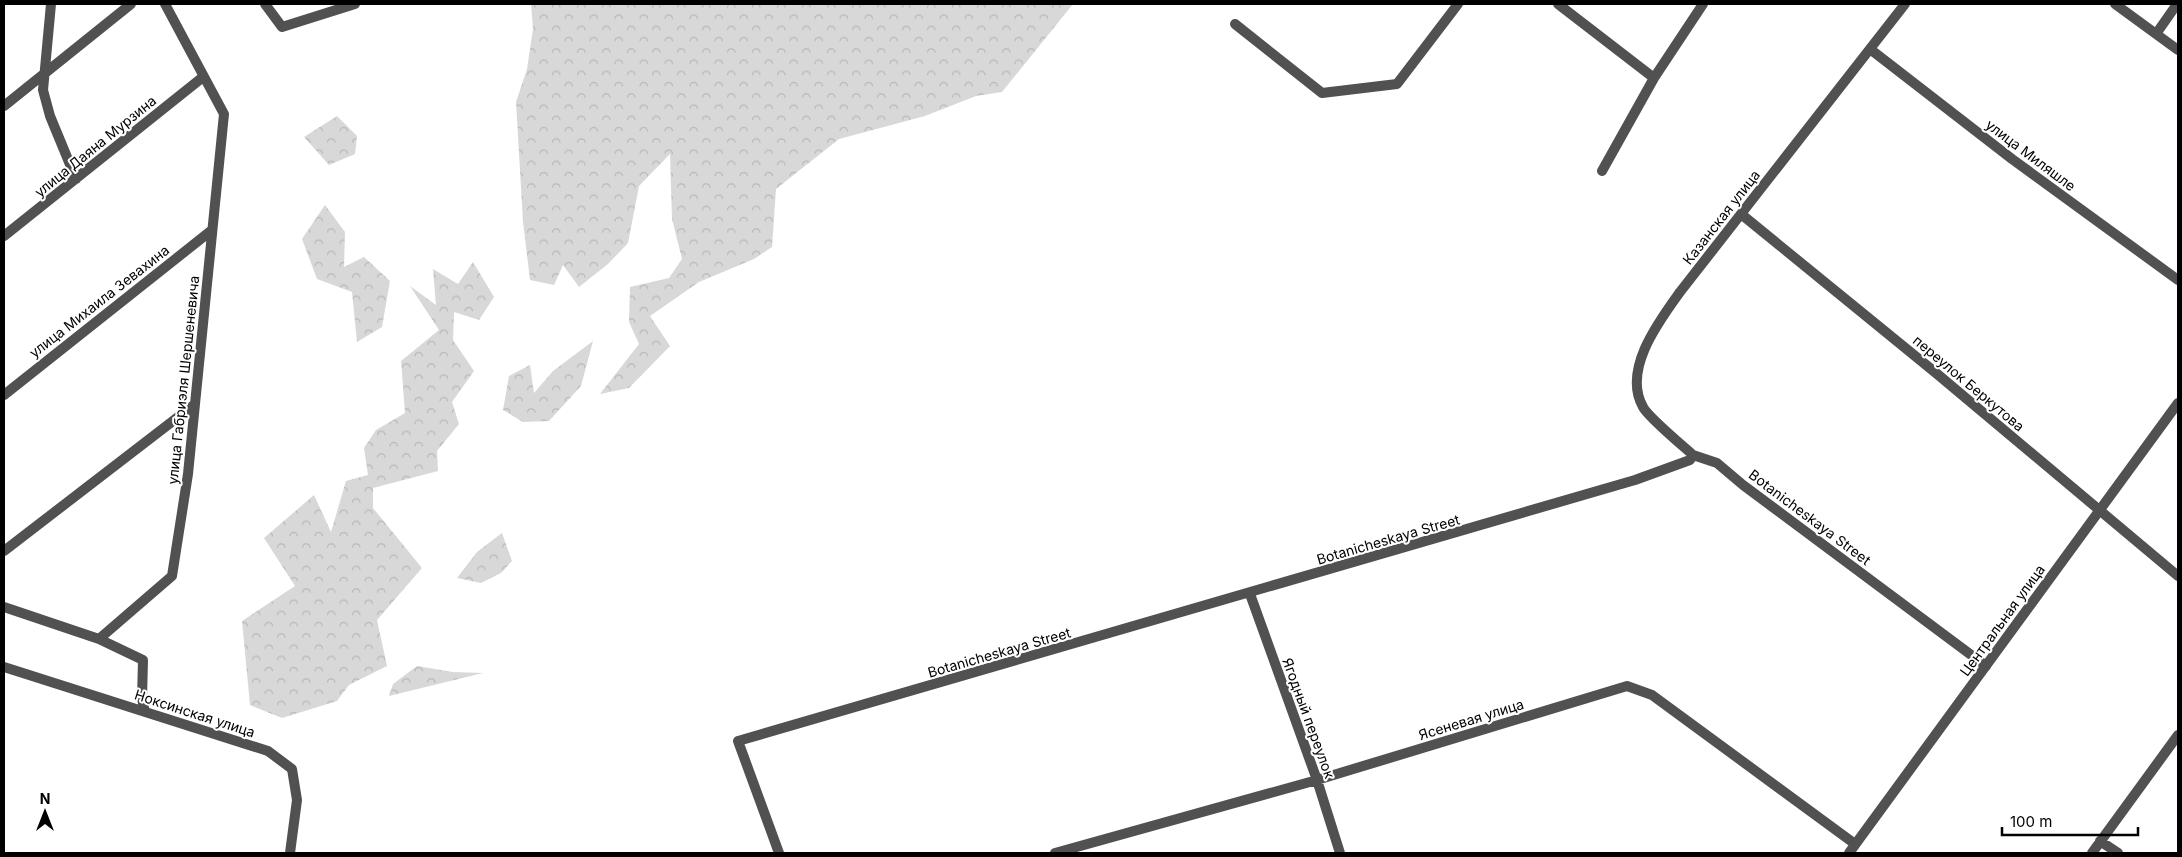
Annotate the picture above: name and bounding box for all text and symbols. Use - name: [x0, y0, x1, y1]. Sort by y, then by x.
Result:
- street label: улица Даяна Мурзина: [31, 92, 159, 200]
- street label: улица Миляшле: [1983, 116, 2079, 194]
- street label: Казанская улица: [1679, 166, 1763, 268]
- street label: улица Михаила Зевахина: [26, 241, 172, 361]
- street label: улица Габриэля Шершеневича: [164, 275, 202, 485]
- street label: переулок Беркутова: [1910, 332, 2028, 434]
- street label: Botanicheskaya Street: [1746, 466, 1875, 569]
- street label: Botanicheskaya Street: [1315, 510, 1462, 568]
- street label: Центральная улица: [1956, 561, 2048, 679]
- street label: Botanicheskaya Street: [926, 623, 1073, 681]
- street label: Ягодный переулок: [1279, 655, 1339, 781]
- street label: Ноксинская улица: [133, 686, 257, 740]
- street label: Ясеневая улица: [1416, 695, 1526, 743]
- north arrow: [20, 787, 70, 837]
- text: N: [40, 790, 50, 807]
- scale bar: [2002, 804, 2138, 836]
- text: 100 m: [2010, 812, 2052, 831]

